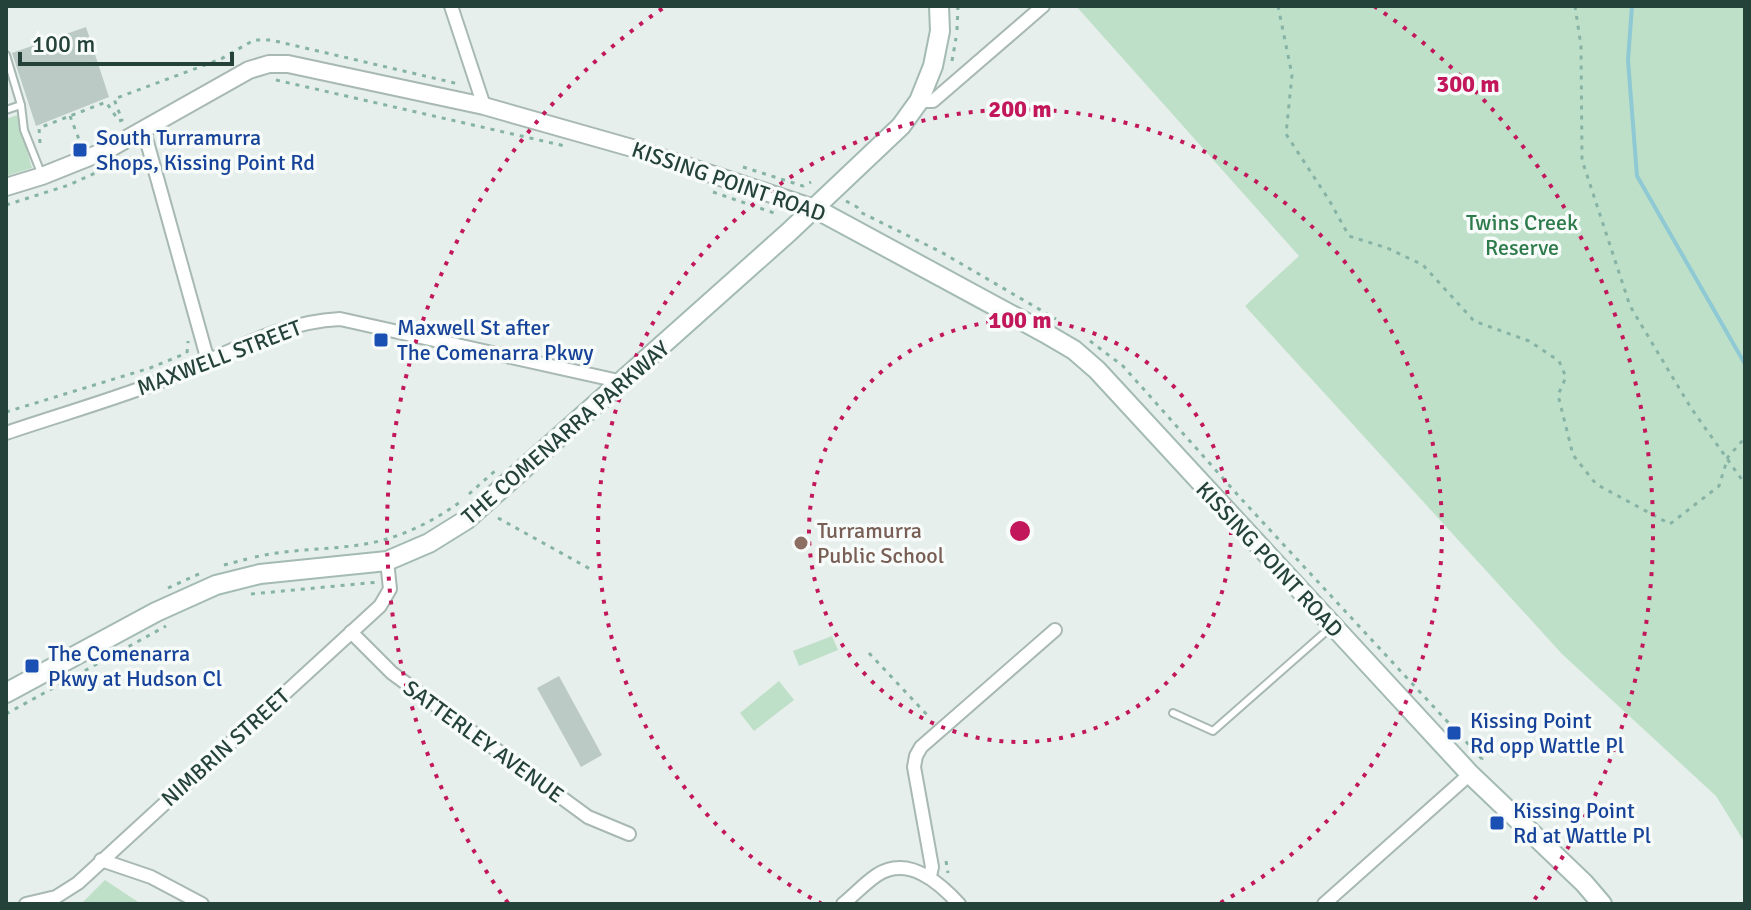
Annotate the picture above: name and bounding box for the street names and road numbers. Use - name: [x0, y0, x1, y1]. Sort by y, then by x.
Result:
- street label: KISSING POINT ROAD: [628, 136, 829, 227]
- street label: MAXWELL STREET: [133, 314, 305, 401]
- street label: THE COMENARRA PARKWAY: [456, 335, 675, 530]
- street label: KISSING POINT ROAD: [1190, 476, 1349, 643]
- street label: SATTERLEY AVENUE: [398, 674, 569, 809]
- street label: NIMBRIN STREET: [156, 683, 295, 812]

